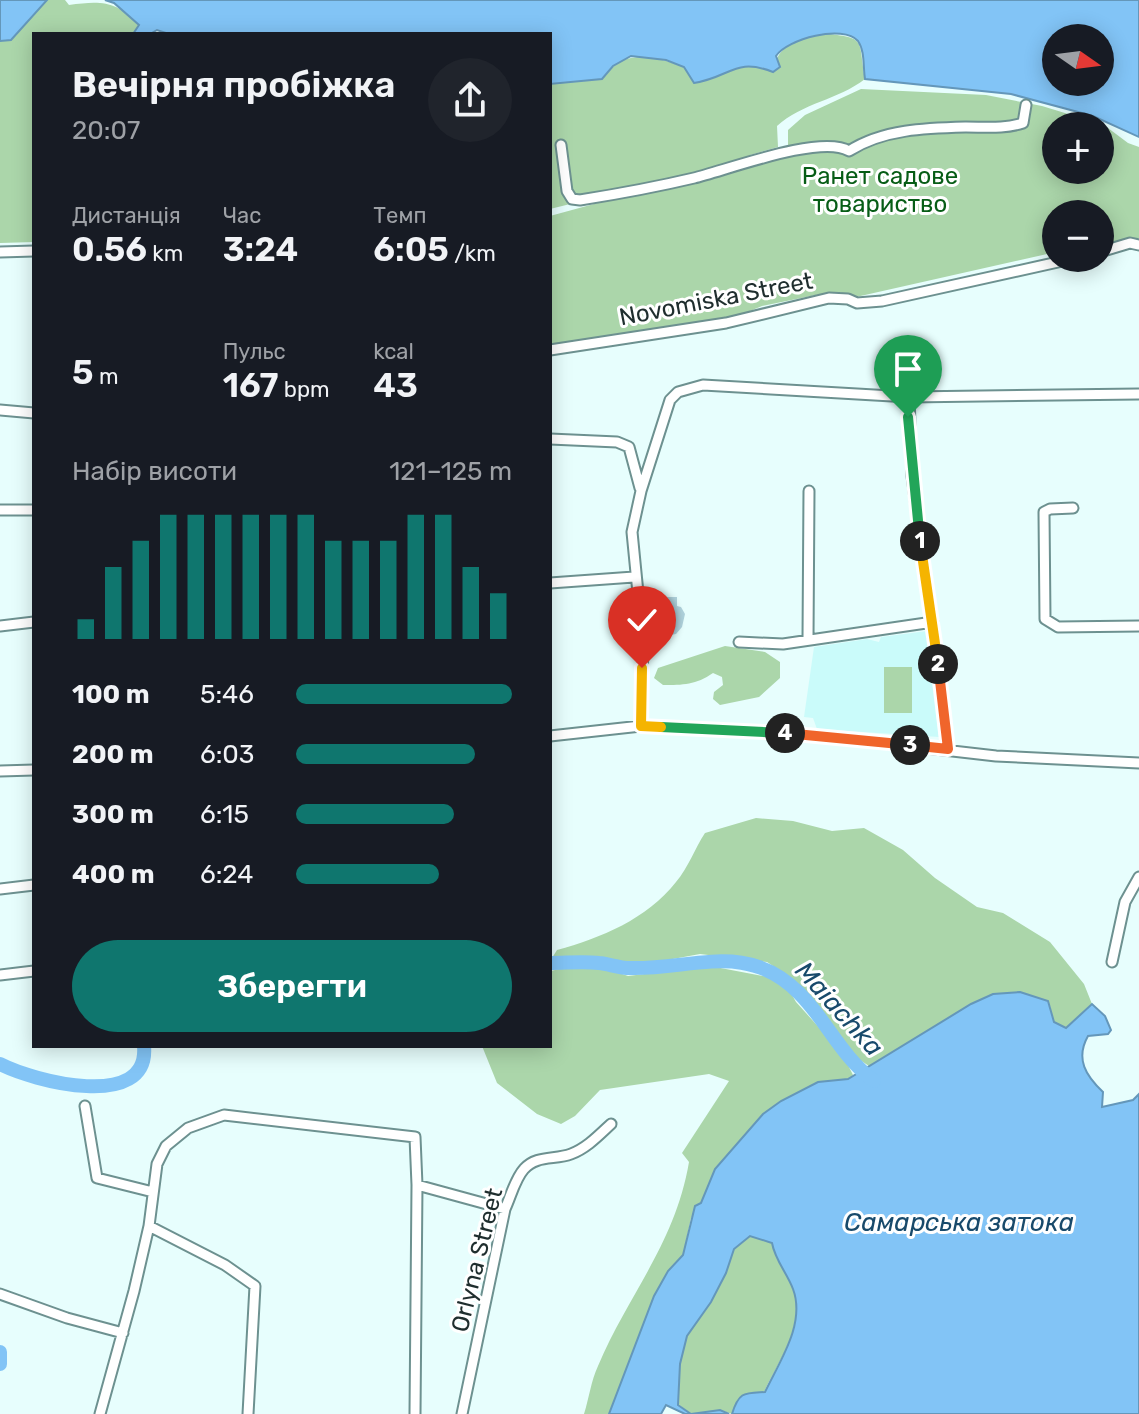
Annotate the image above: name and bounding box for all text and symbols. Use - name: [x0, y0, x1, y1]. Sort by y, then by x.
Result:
- north arrow: [1042, 24, 1114, 96]
- map controls: [1042, 24, 1114, 272]
- button: share: [428, 58, 512, 142]
- text: Вечірня пробіжка: [72, 63, 395, 106]
- button: +: [1042, 112, 1114, 184]
- text: 20:07: [72, 115, 140, 146]
- park label: Ранет садове товариство: [802, 162, 958, 218]
- button: −: [1042, 200, 1114, 272]
- text: Дистанція: [72, 202, 181, 229]
- text: Час: [223, 202, 261, 229]
- text: Темп: [373, 202, 426, 229]
- text: 0.56: [72, 229, 147, 270]
- text: 3:24: [223, 229, 298, 270]
- text: 6:05: [373, 229, 449, 270]
- text: km: [147, 240, 183, 267]
- text: /km: [449, 240, 496, 267]
- street label: Novomiska Street: [617, 266, 815, 332]
- pin: [874, 335, 942, 417]
- text: Пульс: [223, 338, 286, 365]
- text: kcal: [373, 338, 414, 365]
- icon: arrive: [886, 347, 930, 391]
- text: 5: [72, 352, 94, 393]
- text: m: [94, 363, 118, 390]
- text: 167: [223, 365, 278, 406]
- text: 43: [373, 365, 418, 406]
- text: bpm: [278, 376, 330, 403]
- text: Набір висоти: [72, 456, 237, 487]
- text: 121–125 m: [389, 456, 512, 487]
- pin: 1: [900, 521, 940, 561]
- text: 1: [915, 527, 925, 554]
- pin: [608, 586, 676, 668]
- icon: check: [620, 598, 664, 642]
- pin: 2: [918, 644, 958, 684]
- text: 2: [931, 650, 945, 677]
- text: 100 m: [72, 679, 150, 710]
- text: 5:46: [200, 679, 254, 710]
- pin: 4: [765, 713, 805, 753]
- text: 4: [777, 719, 793, 746]
- pin: 3: [890, 725, 930, 765]
- text: 3: [903, 731, 917, 758]
- text: 200 m: [72, 739, 154, 770]
- text: 6:03: [200, 739, 254, 770]
- text: 300 m: [72, 799, 154, 830]
- text: 6:15: [200, 799, 249, 830]
- text: 400 m: [72, 859, 154, 890]
- text: 6:24: [200, 859, 254, 890]
- button: Зберегти: [72, 940, 512, 1032]
- water label: Maiachka: [789, 955, 889, 1063]
- street label: Orlyna Street: [446, 1185, 508, 1335]
- water label: Самарська затока: [844, 1207, 1074, 1238]

